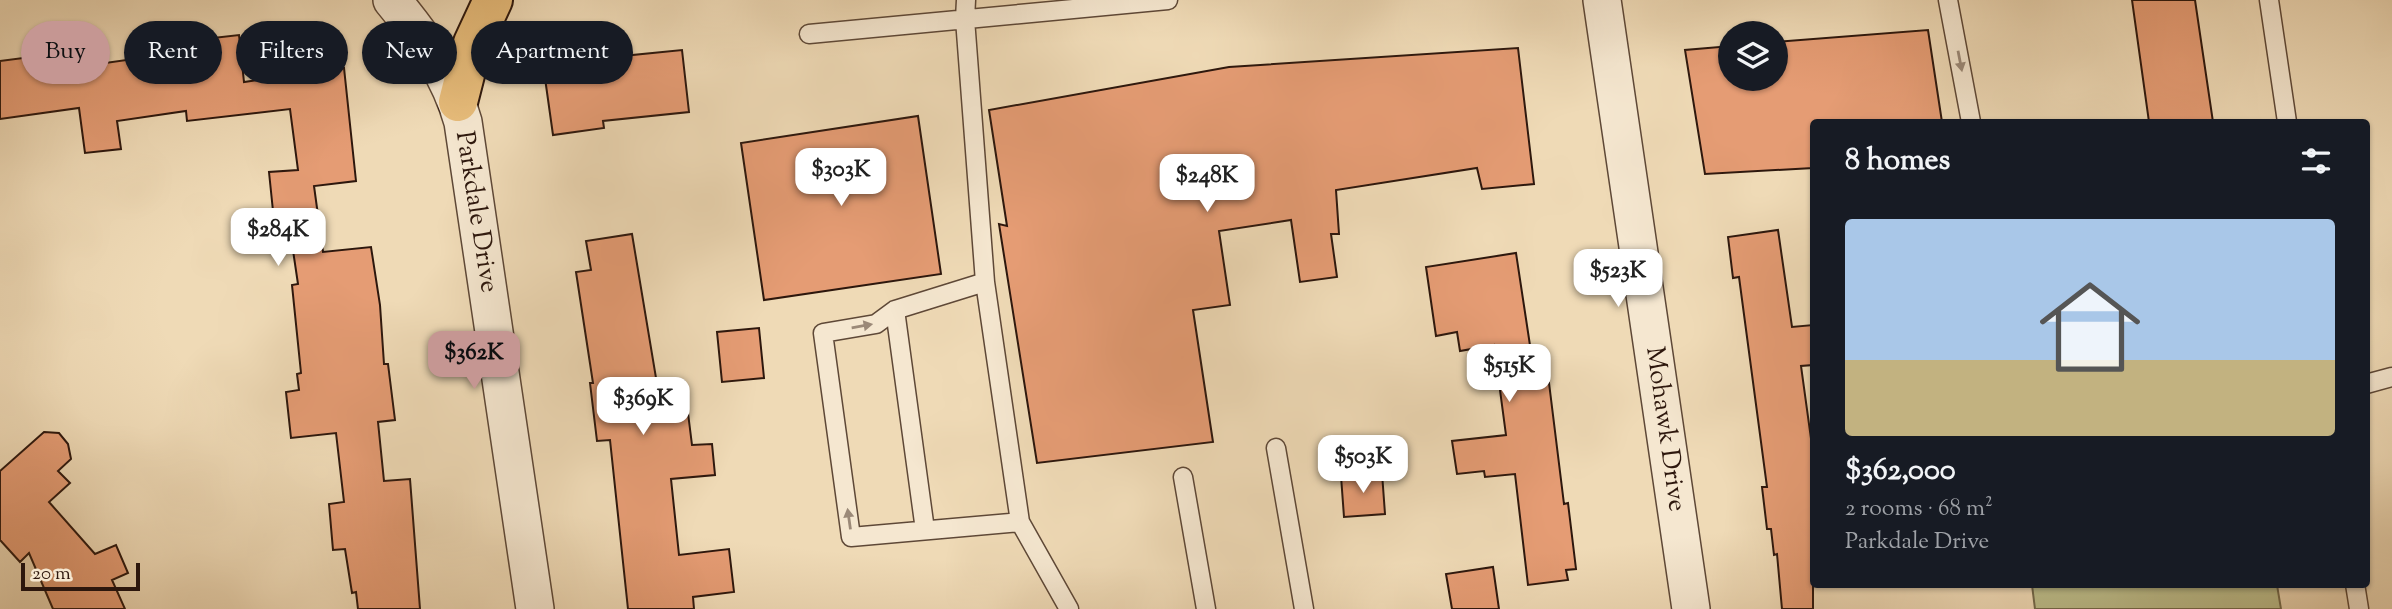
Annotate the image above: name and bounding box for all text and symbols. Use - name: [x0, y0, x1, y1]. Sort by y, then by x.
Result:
- chip: Buy: [21, 21, 110, 84]
- chip: Rent: [124, 21, 222, 84]
- chip: Filters: [236, 21, 348, 84]
- chip: New: [362, 21, 457, 84]
- chip: Apartment: [471, 21, 633, 84]
- map controls: [1718, 21, 1788, 91]
- button: layers: [1718, 21, 1788, 91]
- one-way arrow: [1954, 50, 1965, 72]
- street label: Parkdale Drive: [445, 129, 507, 295]
- text: 8 homes: [1845, 140, 1950, 183]
- icon: filters: [2297, 142, 2335, 180]
- pin: $303K: [792, 148, 890, 208]
- text: $303K: [811, 154, 871, 187]
- pin: $248K: [1158, 154, 1256, 214]
- text: $248K: [1176, 160, 1238, 193]
- pin: $284K: [229, 208, 327, 268]
- text: $284K: [247, 214, 309, 247]
- pin: $523K: [1569, 250, 1667, 309]
- text: $523K: [1590, 255, 1646, 288]
- icon: home: [2027, 264, 2153, 390]
- one-way arrow: [851, 320, 873, 331]
- pin: $362K: [425, 332, 523, 391]
- text: $362K: [444, 337, 504, 370]
- pin: $515K: [1460, 344, 1558, 404]
- street label: Mohawk Drive: [1635, 344, 1695, 514]
- text: $515K: [1483, 350, 1535, 383]
- pin: $369K: [594, 378, 692, 437]
- text: $369K: [613, 383, 673, 416]
- pin: $503K: [1314, 435, 1412, 495]
- text: $503K: [1334, 441, 1392, 474]
- text: $362,000: [1845, 450, 1956, 493]
- text: 2 rooms · 68 m²: [1845, 493, 1993, 526]
- one-way arrow: [843, 508, 854, 530]
- text: Parkdale Drive: [1845, 526, 1989, 559]
- scale bar: [21, 560, 140, 592]
- text: 20 m: [32, 561, 71, 588]

